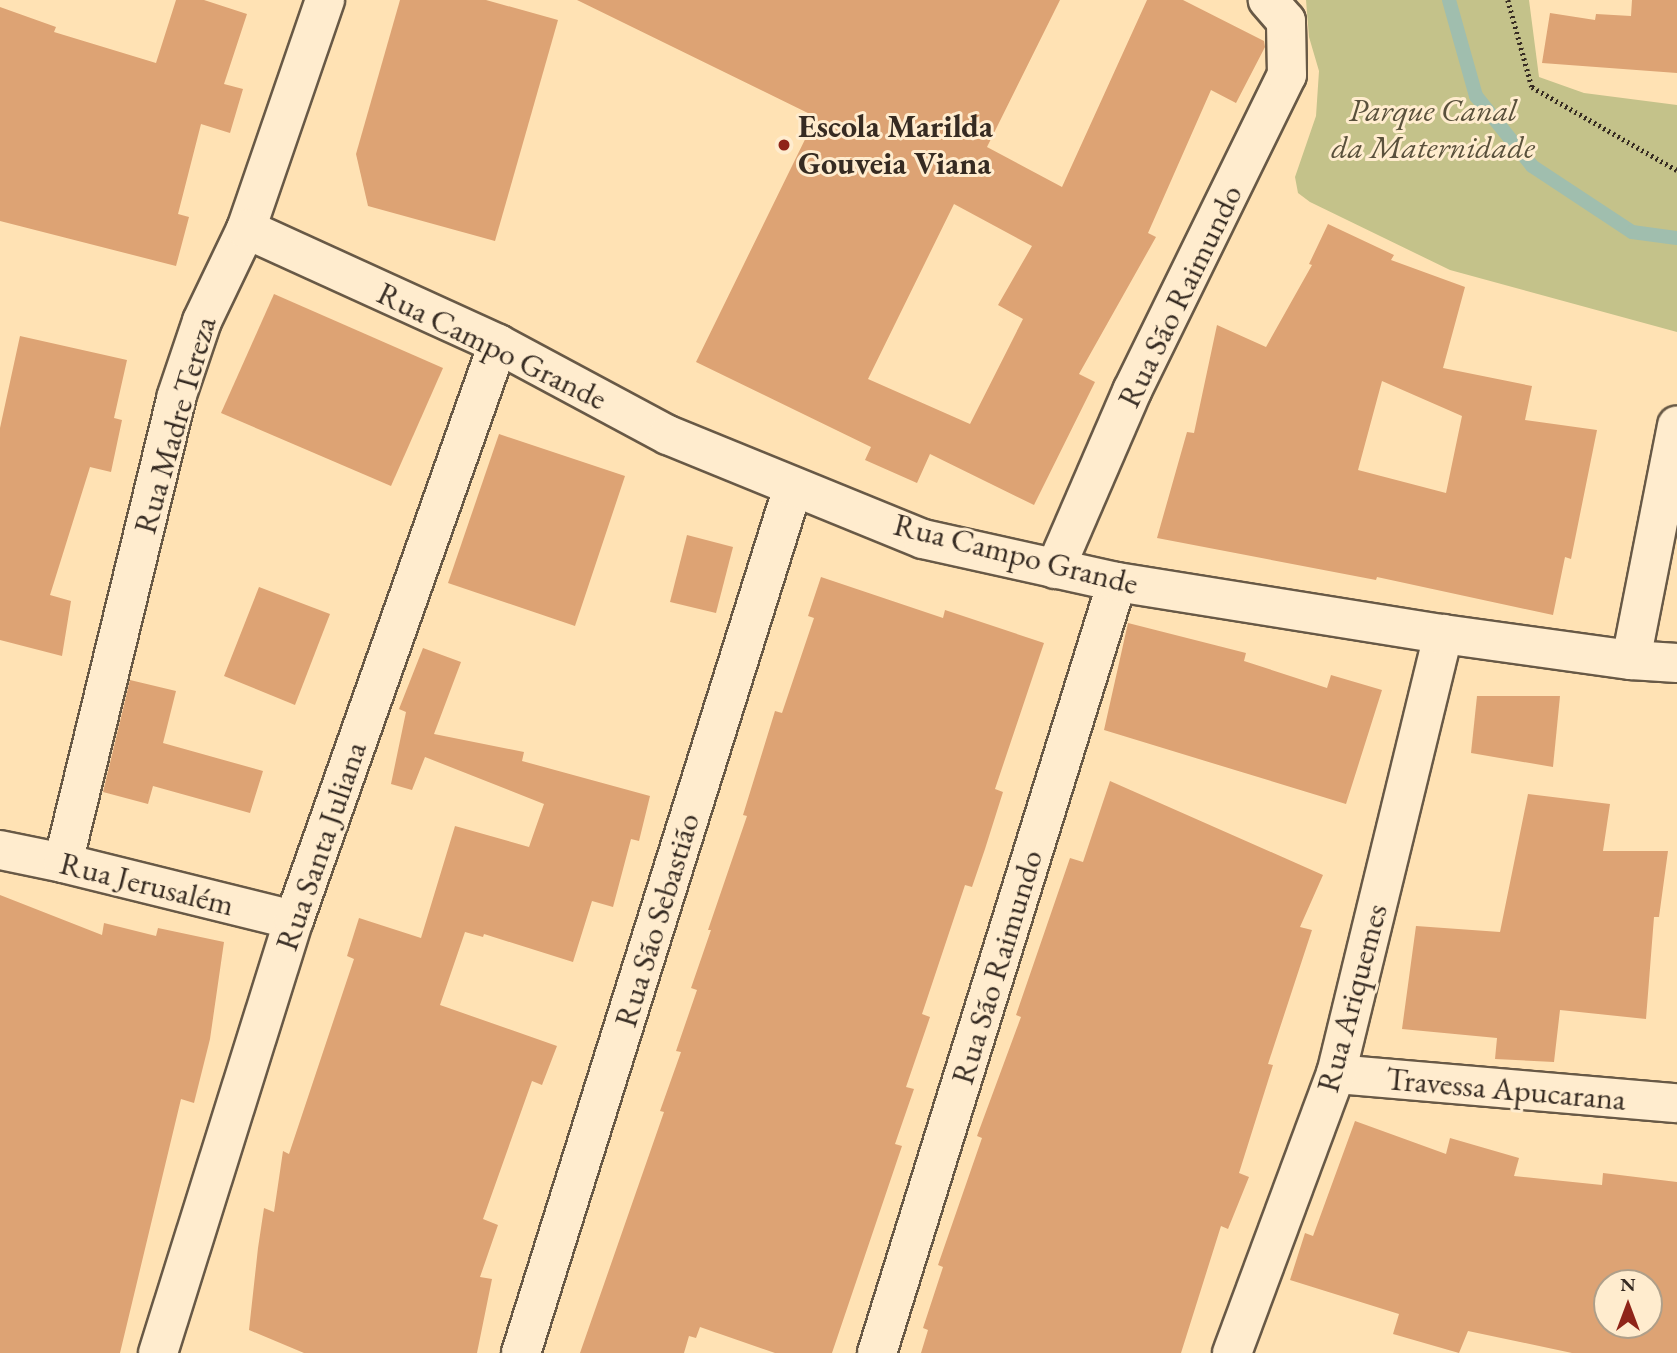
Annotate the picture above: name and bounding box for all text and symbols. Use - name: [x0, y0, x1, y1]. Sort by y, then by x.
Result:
- park label: Parque Canal da Maternidade: [1331, 92, 1535, 167]
- place label: Escola Marilda Gouveia Viana: [798, 108, 993, 183]
- marker: Escola Marilda Gouveia Viana: [776, 137, 792, 153]
- street label: Rua São Raimundo: [1110, 178, 1250, 414]
- street label: Rua Campo Grande: [371, 274, 613, 418]
- street label: Rua Madre Tereza: [126, 312, 224, 538]
- street label: Rua Campo Grande: [890, 505, 1142, 603]
- street label: Rua Santa Juliana: [267, 737, 375, 955]
- street label: Rua São Sebastião: [606, 808, 708, 1032]
- street label: Rua Jerusalém: [56, 844, 238, 924]
- street label: Rua São Raimundo: [943, 845, 1051, 1089]
- street label: Rua Ariquemes: [1308, 900, 1396, 1096]
- street label: Travessa Apucarana: [1384, 1059, 1628, 1119]
- north arrow: [1593, 1269, 1663, 1339]
- text: N: [1620, 1272, 1636, 1297]

